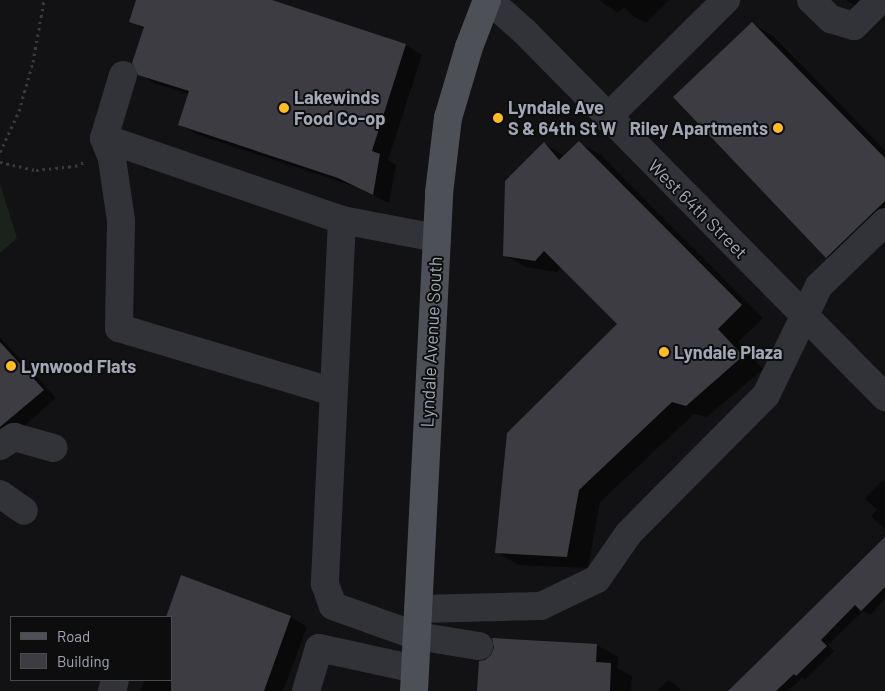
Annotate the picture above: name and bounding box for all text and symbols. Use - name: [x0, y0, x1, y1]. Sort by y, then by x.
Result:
- place label: Lakewinds Food Co-op: [294, 87, 385, 130]
- place label: Lyndale Ave S & 64th St W: [508, 97, 616, 140]
- marker: Lakewinds Food Co-op: [278, 102, 290, 114]
- marker: Lyndale Ave S & 64th St W: [492, 112, 504, 124]
- place label: Riley Apartments: [630, 117, 768, 139]
- marker: Riley Apartments: [772, 122, 784, 134]
- street label: West 64th Street: [644, 155, 752, 263]
- street label: Lyndale Avenue South: [416, 256, 446, 428]
- place label: Lyndale Plaza: [674, 341, 783, 363]
- marker: Lyndale Plaza: [658, 346, 670, 358]
- place label: Lynwood Flats: [21, 355, 136, 377]
- marker: Lynwood Flats: [5, 360, 17, 372]
- legend: [10, 616, 172, 681]
- text: Road: [57, 627, 90, 645]
- text: Building: [57, 652, 110, 670]

